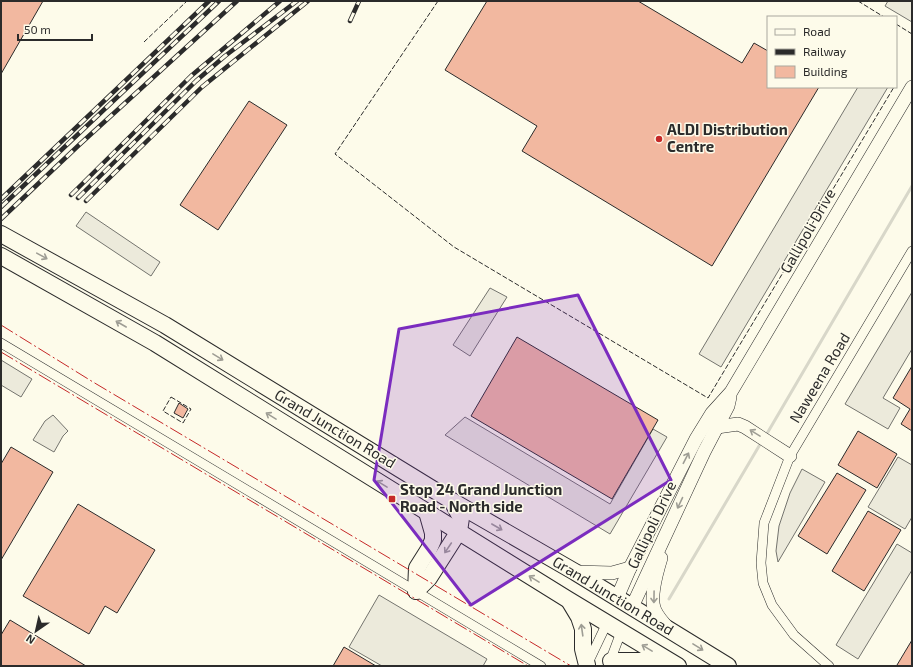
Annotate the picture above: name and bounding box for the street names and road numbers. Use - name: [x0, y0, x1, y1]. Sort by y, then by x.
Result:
- street label: Gallipoli Drive: [776, 185, 839, 276]
- street label: Naweena Road: [785, 329, 853, 426]
- street label: Grand Junction Road: [272, 385, 399, 471]
- street label: Gallipoli Drive: [623, 478, 679, 571]
- street label: Grand Junction Road: [550, 552, 677, 638]

